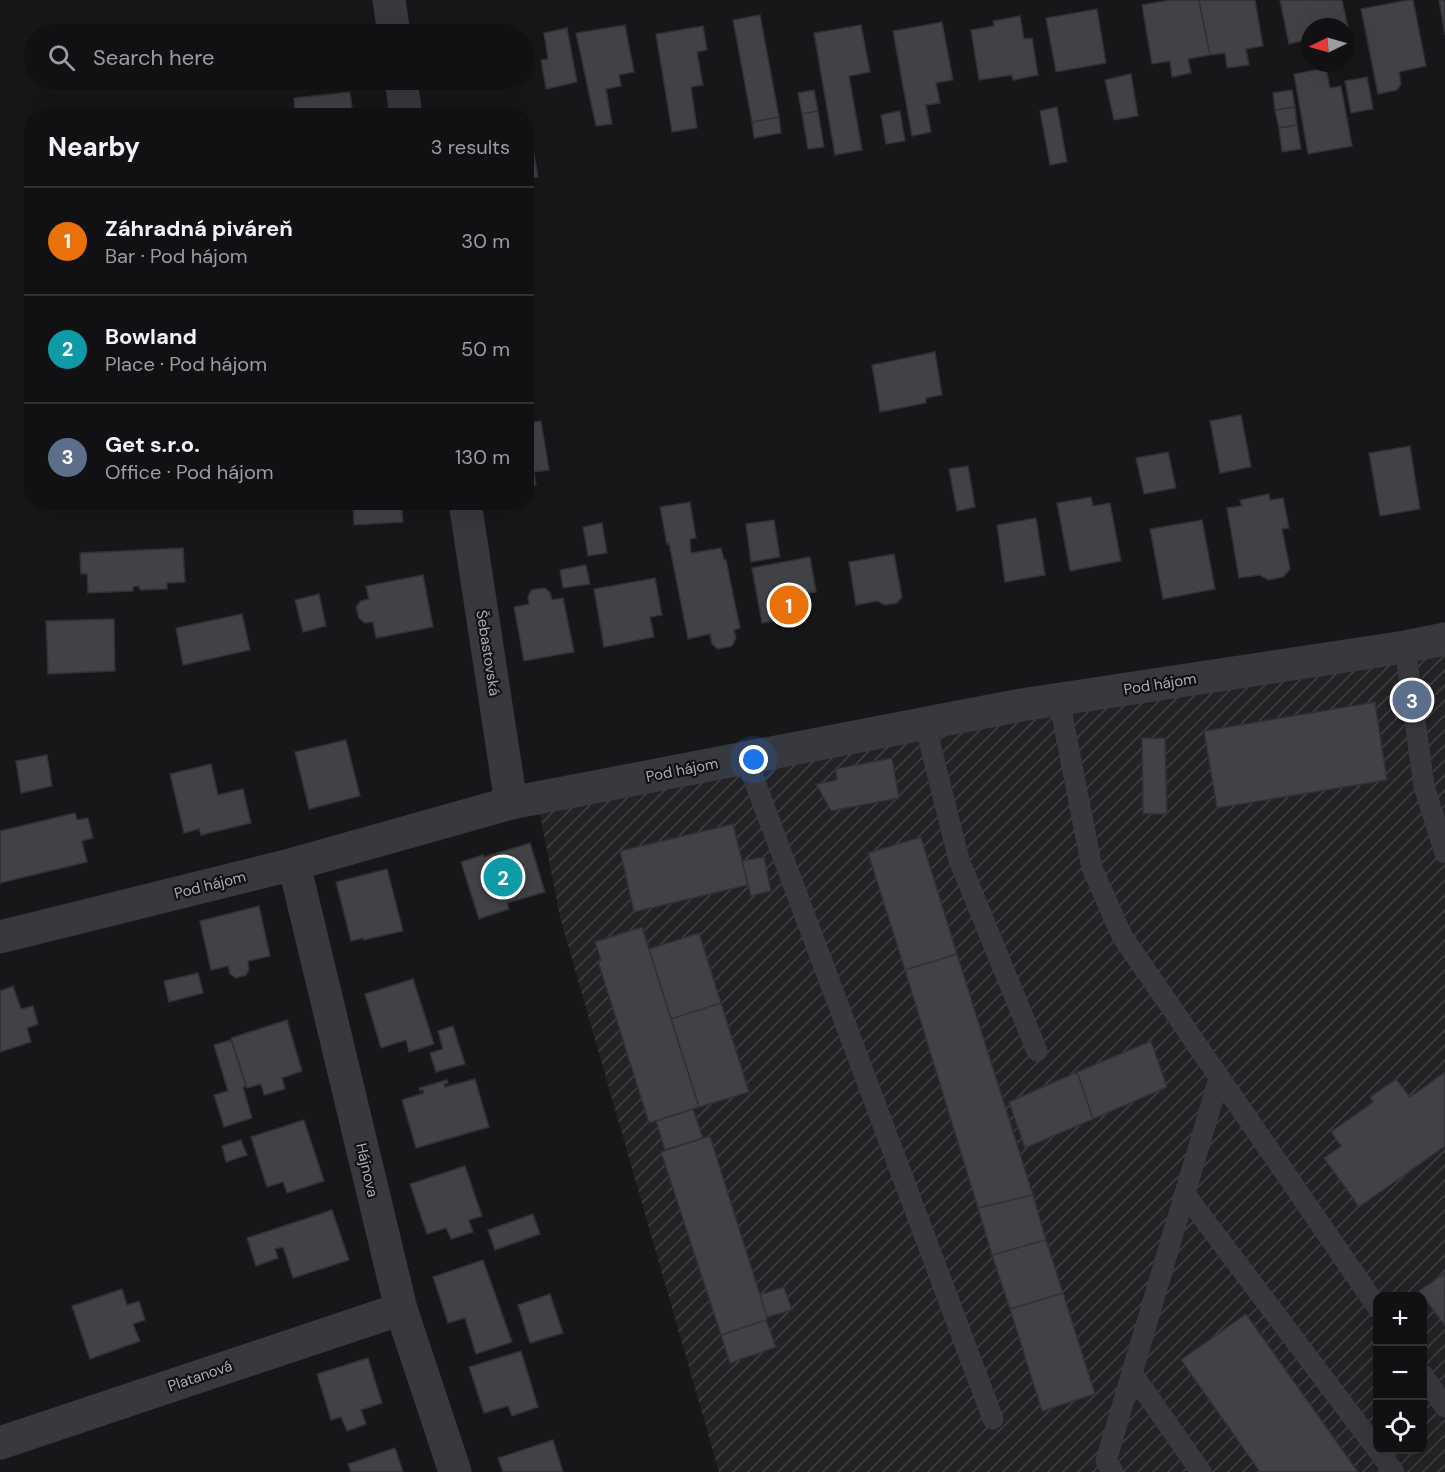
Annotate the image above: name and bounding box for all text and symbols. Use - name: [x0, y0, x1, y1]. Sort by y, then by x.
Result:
- north arrow: [1301, 18, 1355, 72]
- search box: [24, 24, 534, 90]
- icon: search: [45, 41, 78, 74]
- text: Search here: [93, 43, 214, 72]
- text: Nearby: [48, 130, 140, 164]
- text: 3 results: [431, 134, 510, 160]
- text: Záhradná piváreň: [105, 214, 293, 243]
- text: 1: [64, 228, 71, 254]
- text: 30 m: [461, 228, 510, 254]
- text: Bar · Pod hájom: [105, 243, 248, 269]
- text: Bowland: [105, 322, 197, 351]
- text: 2: [62, 336, 73, 362]
- text: 50 m: [461, 336, 510, 362]
- text: Place · Pod hájom: [105, 351, 267, 377]
- text: Get s.r.o.: [105, 430, 200, 459]
- text: 3: [61, 444, 74, 470]
- text: 130 m: [455, 444, 510, 470]
- text: Office · Pod hájom: [105, 459, 274, 485]
- pin: 1: [770, 582, 808, 628]
- street label: Šebastovská: [471, 609, 505, 697]
- street label: Pod hájom: [1122, 668, 1198, 700]
- pin: 3: [1392, 678, 1432, 722]
- your location: [739, 745, 768, 774]
- street label: Pod hájom: [644, 753, 720, 787]
- pin: 2: [484, 854, 522, 900]
- street label: Pod hájom: [172, 866, 248, 904]
- street label: Hájnova: [351, 1141, 383, 1199]
- map controls: [1373, 1292, 1427, 1454]
- button: +: [1373, 1292, 1427, 1346]
- button: −: [1373, 1346, 1427, 1400]
- street label: Platanová: [165, 1356, 235, 1396]
- button: locate: [1373, 1400, 1427, 1454]

